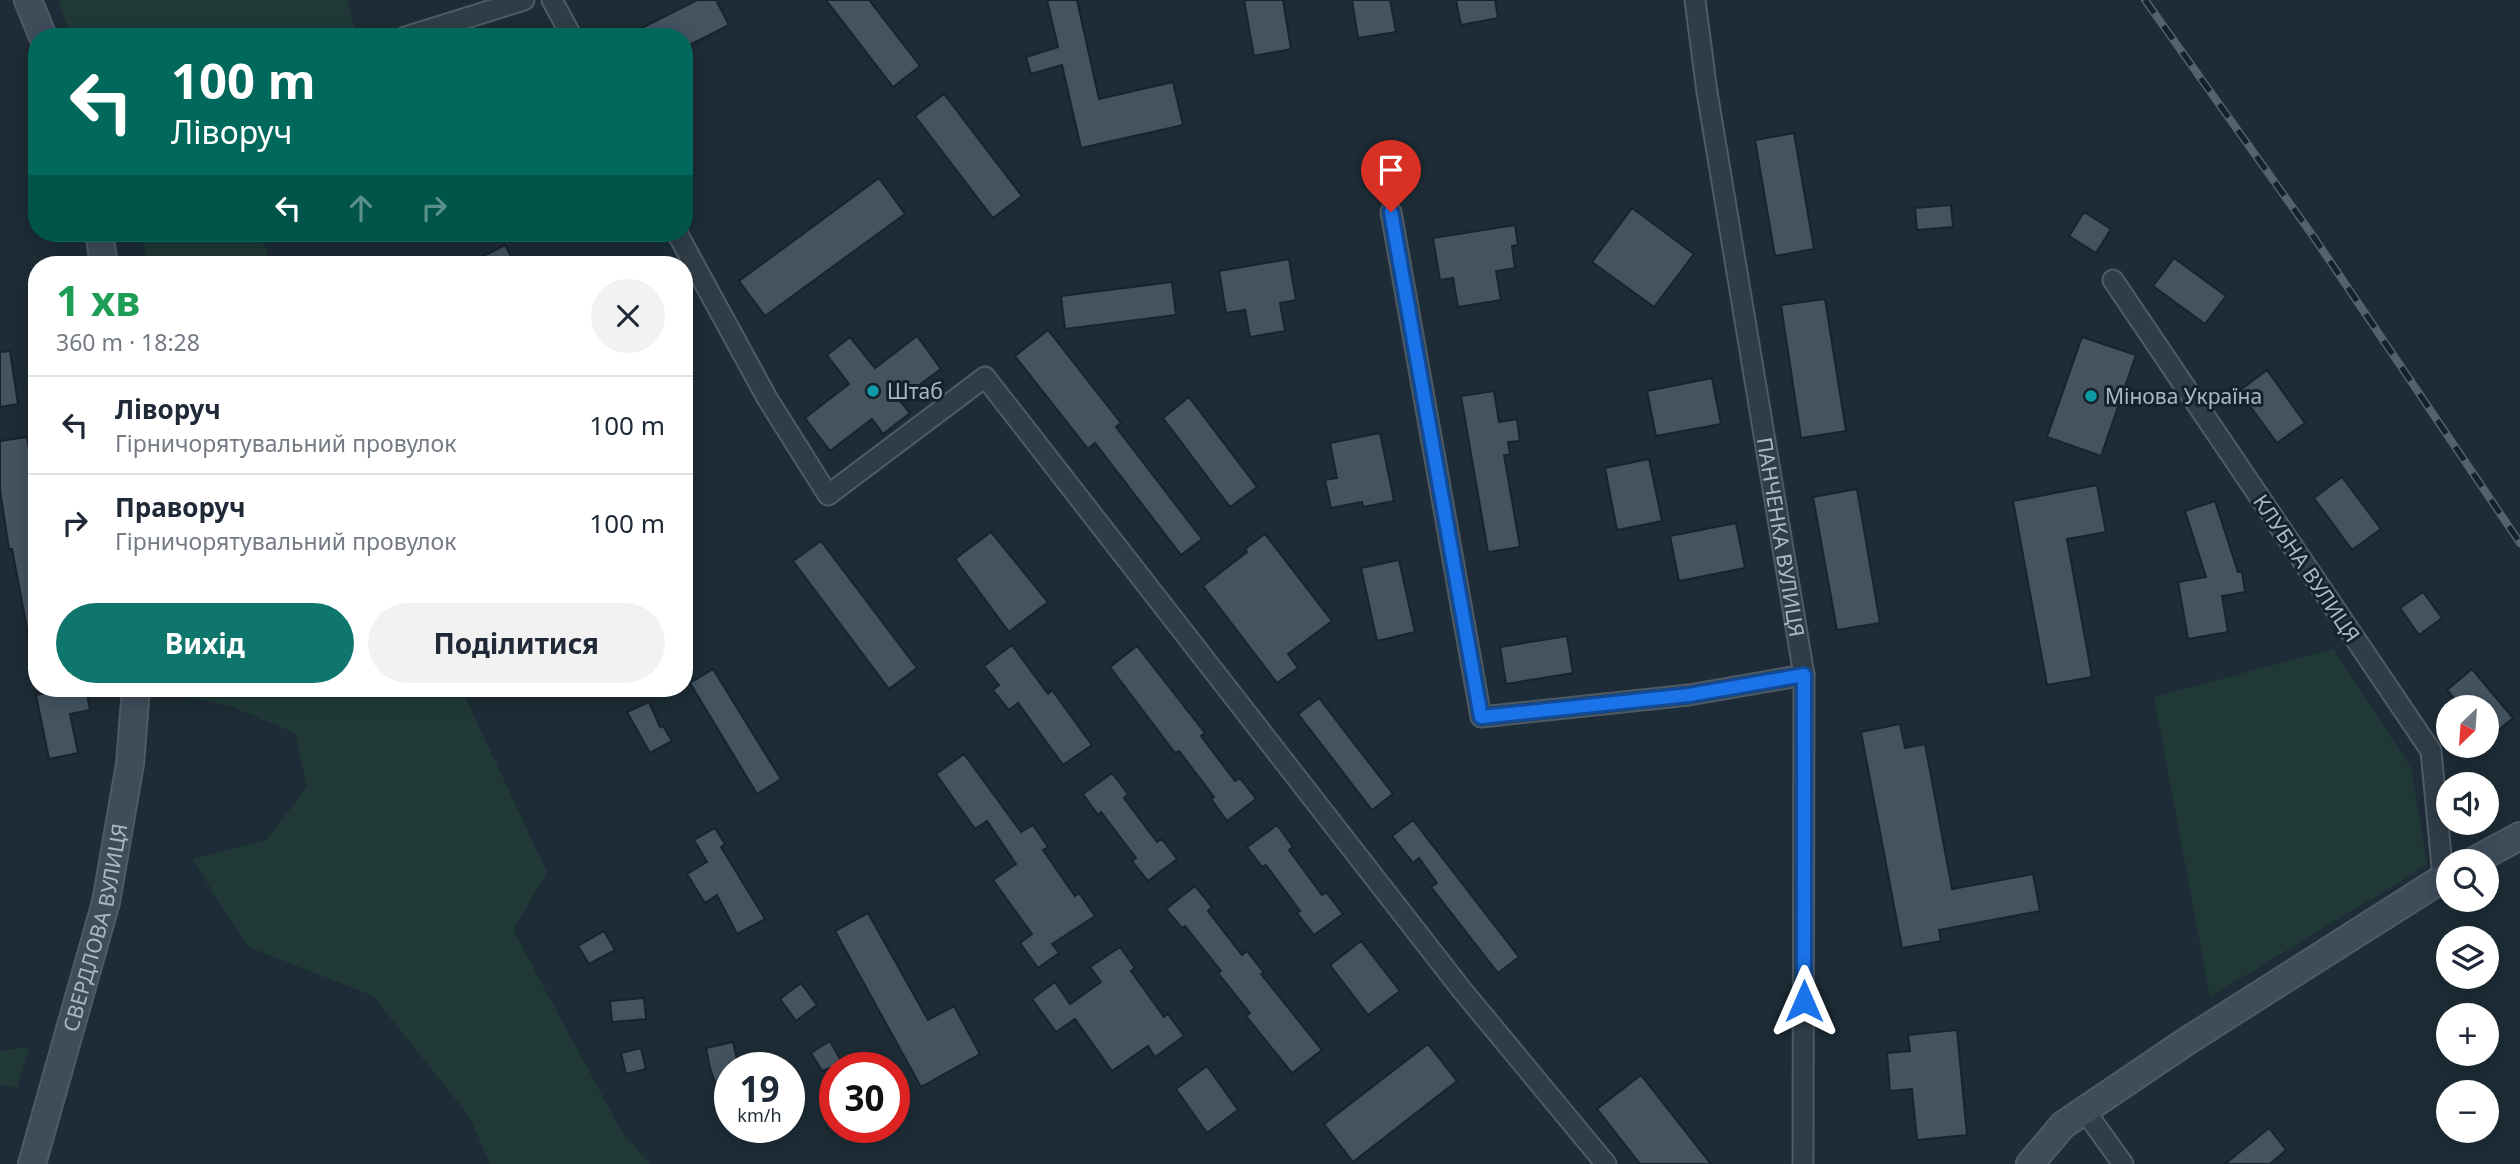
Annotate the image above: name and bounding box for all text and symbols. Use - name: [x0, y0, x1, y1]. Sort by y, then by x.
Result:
- text: 100 m: [171, 47, 316, 113]
- icon: left: [56, 56, 147, 147]
- text: Ліворуч: [171, 110, 292, 153]
- pin: [1361, 140, 1421, 212]
- icon: arrive: [1372, 151, 1410, 189]
- icon: left: [269, 189, 307, 227]
- icon: ahead: [342, 189, 380, 227]
- icon: right: [415, 189, 453, 227]
- text: 1 хв: [56, 271, 140, 328]
- button: close: [591, 279, 665, 353]
- text: 360 m · 18:28: [56, 326, 200, 358]
- place label: Штаб: [887, 377, 943, 405]
- place label: Мінова Україна: [2105, 382, 2262, 410]
- marker: Штаб: [865, 383, 881, 399]
- marker: Мінова Україна: [2083, 388, 2099, 404]
- text: Ліворуч: [115, 391, 221, 427]
- icon: left: [56, 406, 94, 444]
- text: 100 m: [589, 407, 665, 443]
- text: Гірничорятувальний провулок: [115, 427, 456, 459]
- street label: ПАНЧЕНКА ВУЛИЦЯ: [1751, 435, 1811, 639]
- text: Праворуч: [115, 489, 246, 525]
- street label: КЛУБНА ВУЛИЦЯ: [2247, 489, 2367, 647]
- icon: right: [56, 504, 94, 542]
- text: 100 m: [589, 505, 665, 541]
- text: Гірничорятувальний провулок: [115, 525, 456, 557]
- button: Вихід: [56, 603, 354, 683]
- button: Поділитися: [368, 603, 665, 683]
- north arrow: [2436, 695, 2499, 758]
- map controls: [2436, 695, 2499, 1143]
- button: sound: [2436, 772, 2499, 835]
- street label: СВЕРДЛОВА ВУЛИЦЯ: [56, 821, 133, 1035]
- button: search: [2436, 849, 2499, 912]
- button: layers: [2436, 926, 2499, 989]
- position arrow: [1767, 964, 1841, 1038]
- button: +: [2436, 1003, 2499, 1066]
- speed limit sign: 30: [819, 1052, 910, 1143]
- text: 19: [739, 1065, 780, 1112]
- button: −: [2436, 1080, 2499, 1143]
- text: km/h: [737, 1103, 782, 1127]

